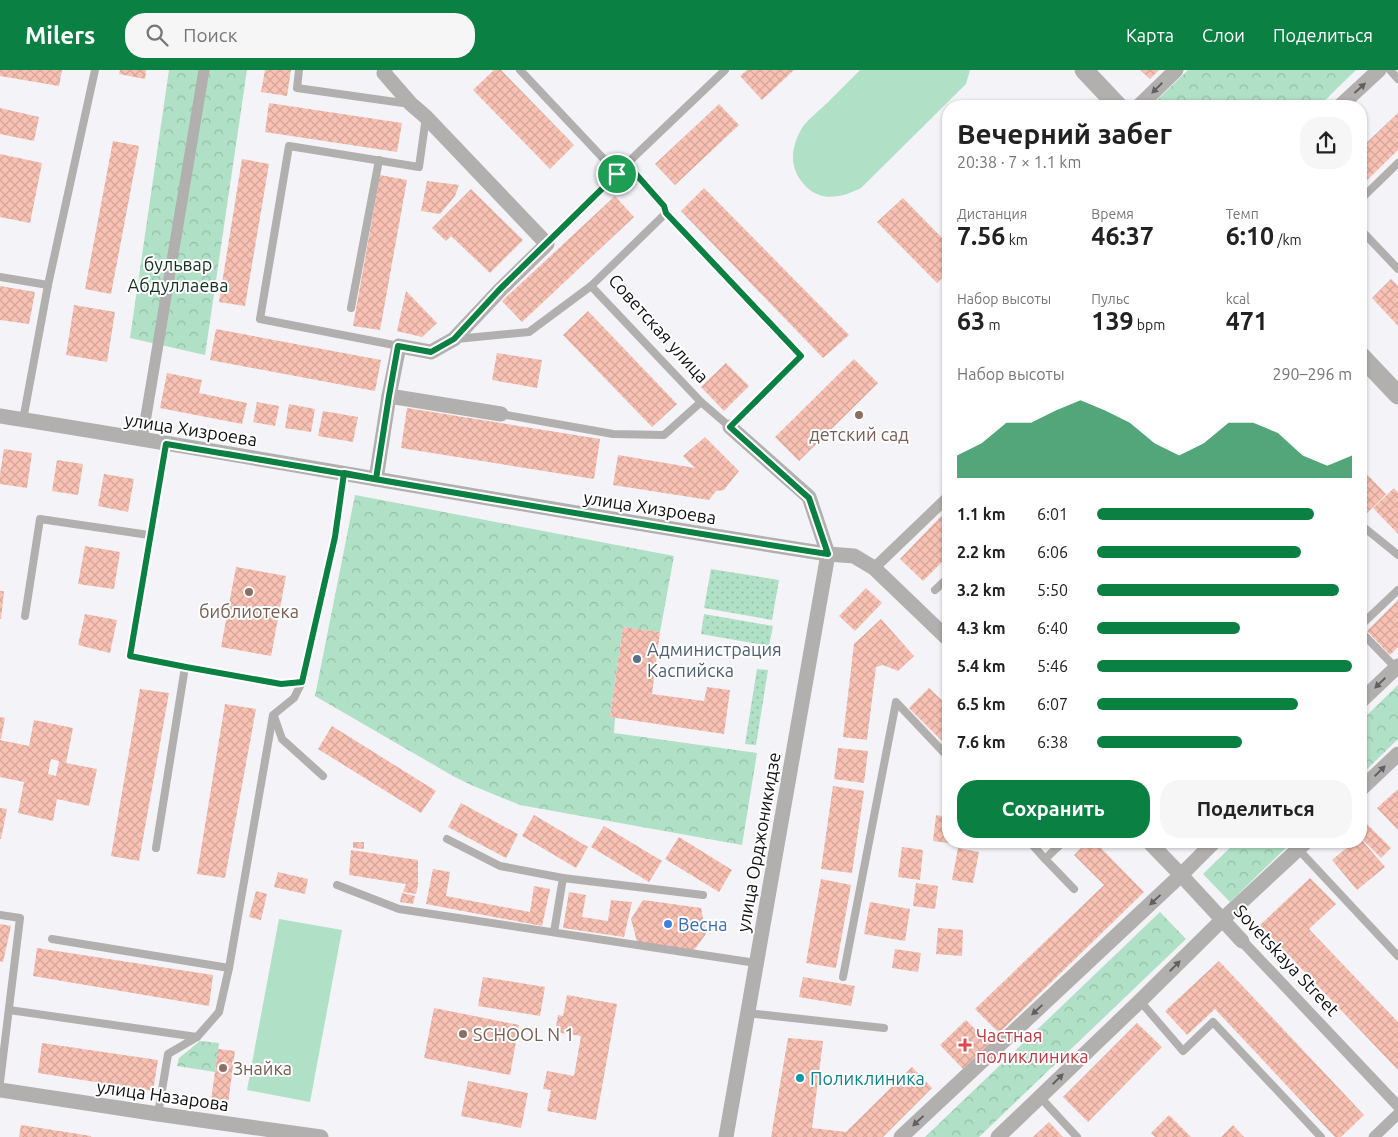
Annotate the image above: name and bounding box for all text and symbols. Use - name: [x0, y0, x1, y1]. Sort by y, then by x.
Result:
- search box: [125, 13, 475, 58]
- icon: search: [143, 21, 171, 49]
- text: Milers: [25, 22, 95, 49]
- text: Поиск: [183, 24, 237, 46]
- text: Карта: [1126, 25, 1174, 45]
- text: Слои: [1202, 25, 1245, 45]
- text: Поделиться: [1273, 25, 1373, 45]
- one-way arrow: [1151, 82, 1163, 94]
- one-way arrow: [1353, 82, 1365, 94]
- button: share: [1300, 117, 1352, 169]
- text: Вечерний забег: [957, 118, 1172, 149]
- pin: [596, 153, 638, 195]
- text: 20:38 · 7 × 1.1 km: [957, 153, 1081, 171]
- icon: arrive: [603, 160, 631, 188]
- text: Дистанция: [957, 206, 1027, 222]
- text: Время: [1091, 206, 1134, 222]
- text: Темп: [1226, 206, 1259, 222]
- text: 7.56: [957, 222, 1005, 250]
- text: 46:37: [1091, 222, 1154, 250]
- text: 6:10: [1226, 222, 1274, 250]
- text: km: [1005, 232, 1028, 248]
- text: /km: [1274, 232, 1302, 248]
- park label: бульвар Абдуллаева: [127, 254, 229, 295]
- street label: Советская улица: [605, 270, 713, 386]
- text: Набор высоты: [957, 291, 1051, 307]
- text: Пульс: [1091, 291, 1129, 307]
- text: kcal: [1226, 291, 1250, 307]
- text: 63: [957, 307, 985, 335]
- text: 139: [1091, 307, 1134, 335]
- text: 471: [1226, 307, 1268, 335]
- text: m: [985, 317, 1001, 333]
- text: bpm: [1134, 317, 1165, 333]
- text: Набор высоты: [957, 365, 1065, 383]
- text: 290–296 m: [1272, 365, 1352, 383]
- street label: улица Хизроева: [123, 409, 259, 449]
- marker: детский сад: [853, 409, 865, 421]
- place label: детский сад: [809, 424, 909, 444]
- street label: улица Хизроева: [582, 487, 718, 527]
- text: 1.1 km: [957, 505, 1006, 523]
- text: 6:01: [1037, 505, 1068, 523]
- text: 2.2 km: [957, 543, 1006, 561]
- text: 6:06: [1037, 543, 1068, 561]
- text: 3.2 km: [957, 581, 1006, 599]
- text: 5:50: [1037, 581, 1068, 599]
- marker: библиотека: [243, 586, 255, 598]
- place label: библиотека: [199, 601, 299, 621]
- text: 4.3 km: [957, 619, 1006, 637]
- text: 6:40: [1037, 619, 1068, 637]
- place label: Администрация Каспийска: [647, 639, 782, 680]
- marker: Администрация Каспийска: [631, 653, 643, 665]
- text: 5.4 km: [957, 657, 1006, 675]
- text: 5:46: [1037, 657, 1068, 675]
- one-way arrow: [1374, 677, 1386, 689]
- text: 6.5 km: [957, 695, 1006, 713]
- text: 6:07: [1037, 695, 1068, 713]
- text: 7.6 km: [957, 733, 1006, 751]
- text: 6:38: [1037, 733, 1068, 751]
- street label: улица Орджоникидзе: [732, 750, 784, 934]
- one-way arrow: [1373, 765, 1385, 777]
- button: Сохранить: [957, 780, 1150, 838]
- button: Поделиться: [1160, 780, 1352, 838]
- one-way arrow: [1150, 894, 1162, 906]
- street label: Sovetskaya Street: [1231, 900, 1343, 1020]
- place label: Весна: [678, 914, 728, 934]
- marker: Весна: [662, 918, 674, 930]
- one-way arrow: [1169, 960, 1181, 972]
- one-way arrow: [1031, 1004, 1043, 1016]
- place label: SCHOOL N 1: [473, 1024, 574, 1044]
- place label: Частная поликлиника: [976, 1025, 1089, 1066]
- marker: SCHOOL N 1: [457, 1028, 469, 1040]
- marker: Частная поликлиника: [958, 1038, 972, 1052]
- place label: Знайка: [233, 1058, 292, 1078]
- marker: Знайка: [217, 1062, 229, 1074]
- place label: Поликлиника: [810, 1068, 925, 1088]
- marker: Поликлиника: [794, 1072, 806, 1084]
- one-way arrow: [1052, 1073, 1064, 1085]
- street label: улица Назарова: [96, 1076, 230, 1114]
- one-way arrow: [912, 1115, 924, 1127]

